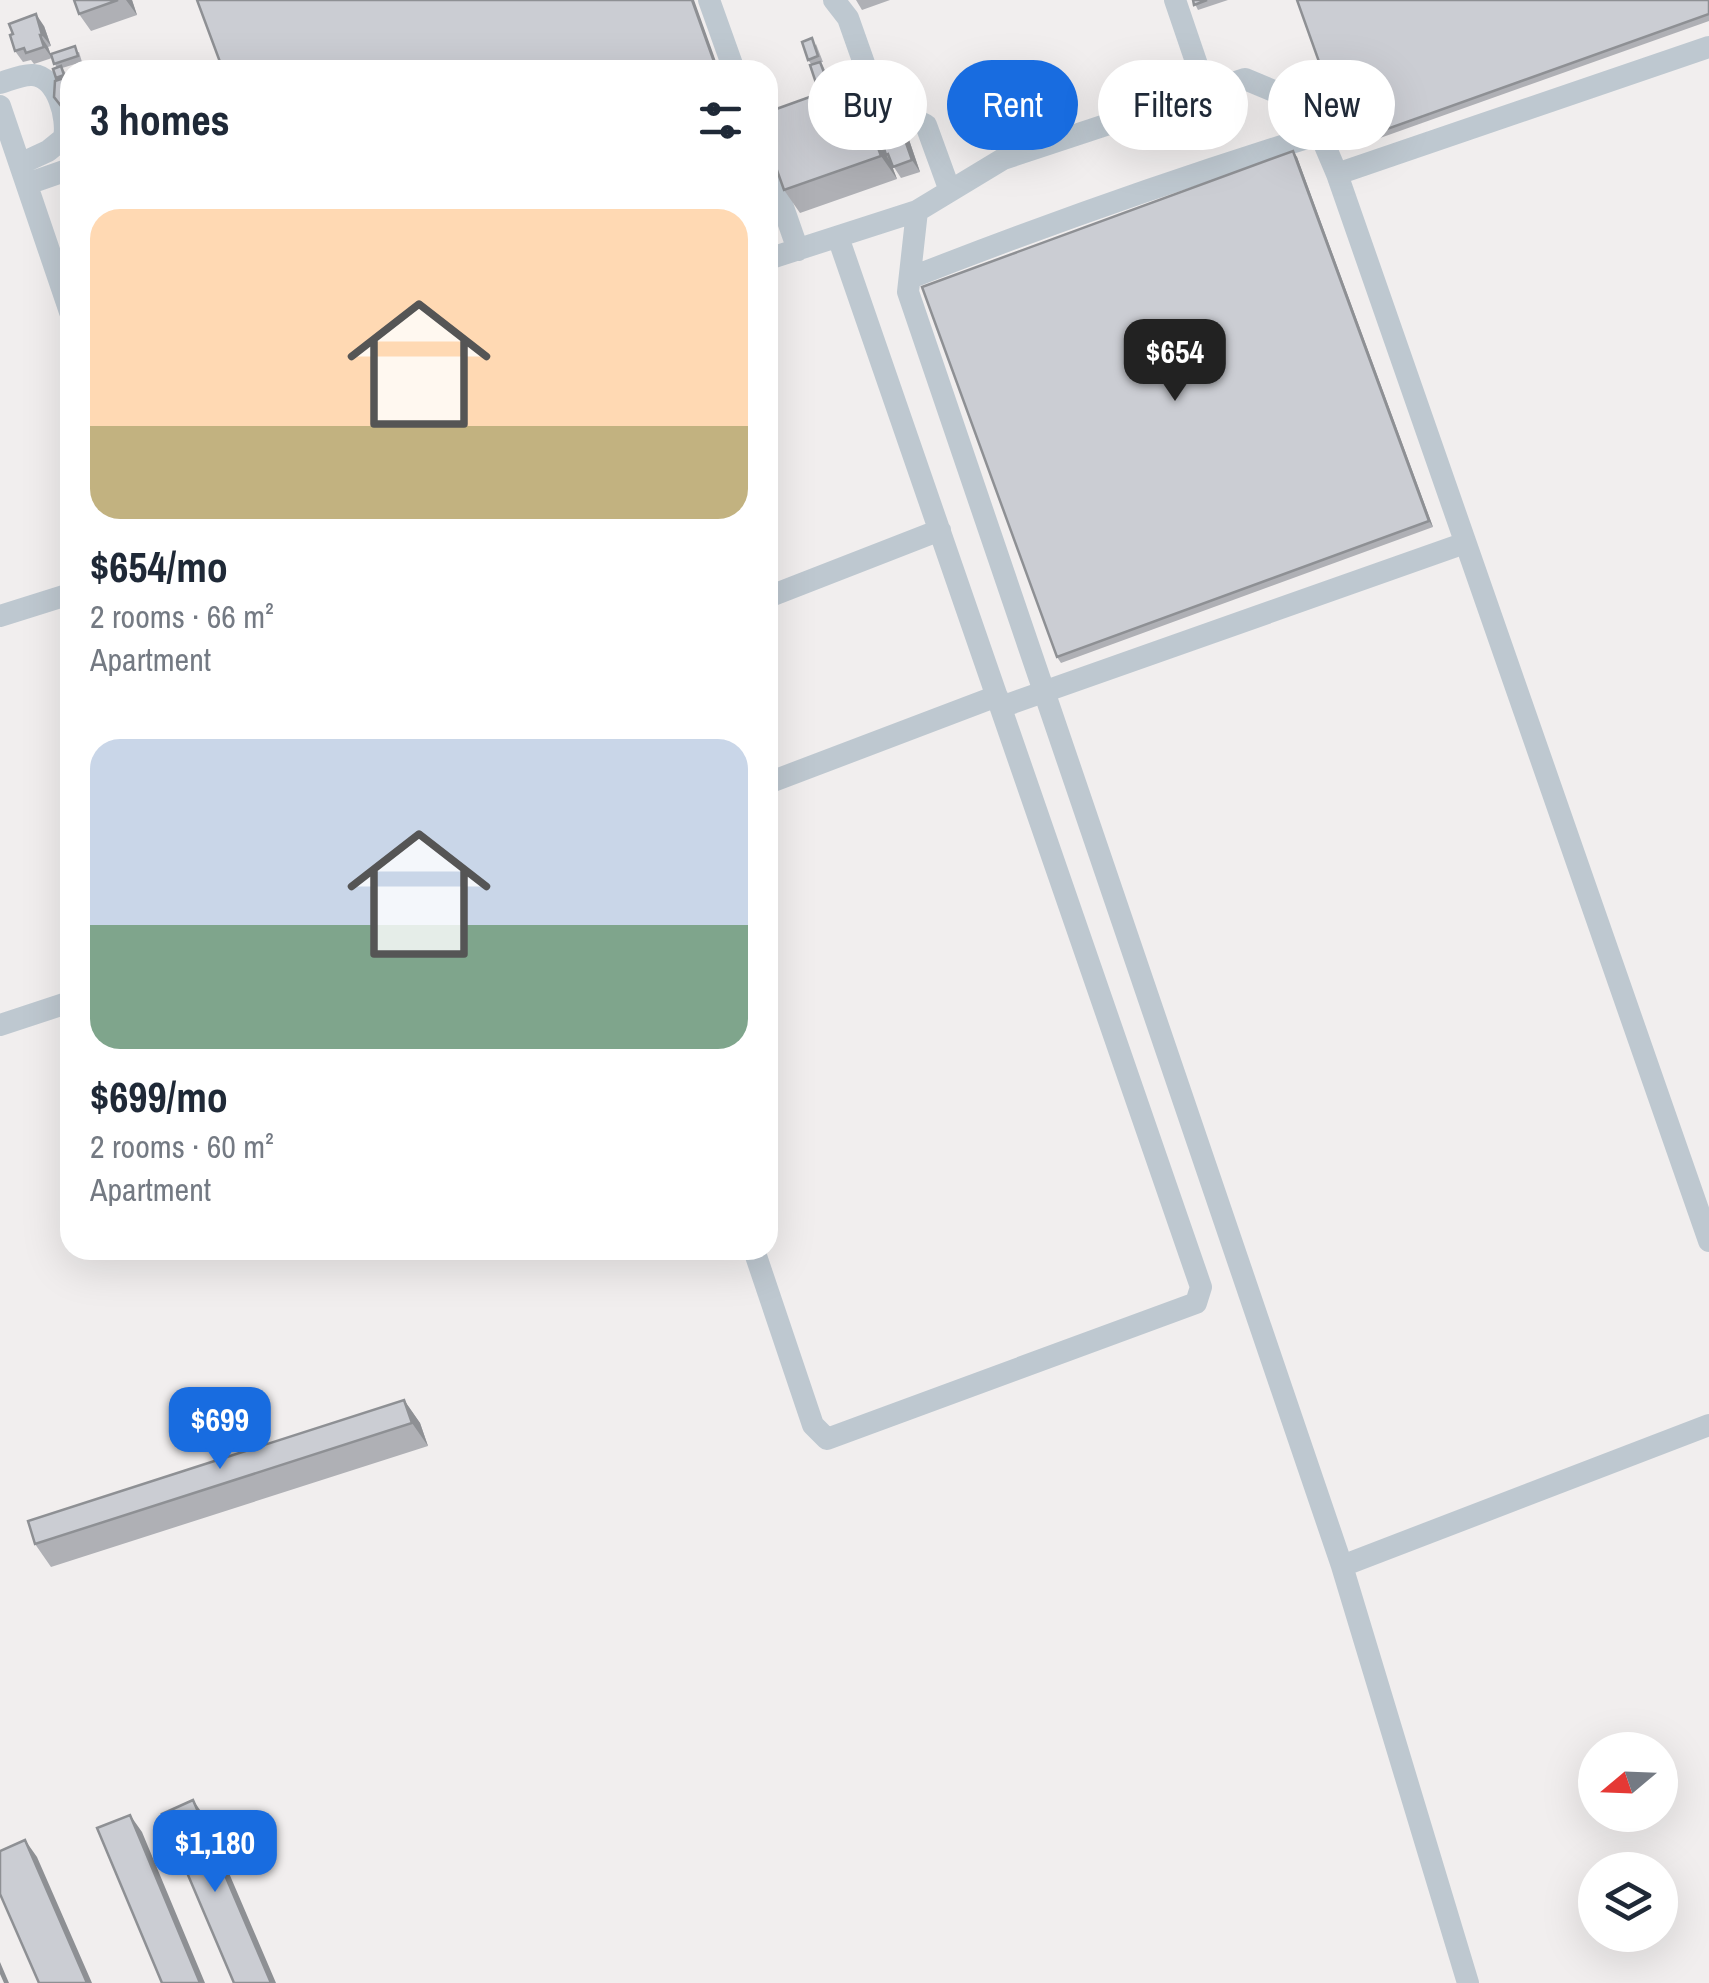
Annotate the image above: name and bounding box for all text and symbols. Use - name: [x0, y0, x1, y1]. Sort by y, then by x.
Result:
- chip: Buy: [808, 60, 927, 150]
- chip: Rent: [947, 60, 1078, 150]
- chip: Filters: [1098, 60, 1248, 150]
- chip: New: [1268, 60, 1395, 150]
- text: 3 homes: [90, 92, 230, 148]
- icon: filters: [693, 93, 748, 148]
- icon: home: [329, 274, 509, 454]
- pin: $654: [1116, 319, 1234, 404]
- text: $654: [1146, 330, 1204, 373]
- text: $654/mo: [90, 539, 228, 595]
- text: 2 rooms · 66 m²: [90, 595, 274, 638]
- text: Apartment: [90, 638, 211, 681]
- icon: home: [329, 804, 509, 984]
- text: $699/mo: [90, 1069, 228, 1125]
- text: 2 rooms · 60 m²: [90, 1125, 274, 1168]
- text: Apartment: [90, 1168, 211, 1211]
- pin: $699: [161, 1387, 279, 1472]
- text: $699: [191, 1398, 249, 1441]
- north arrow: [1578, 1732, 1678, 1832]
- map controls: [1578, 1732, 1678, 1952]
- pin: $1,180: [134, 1810, 296, 1895]
- text: $1,180: [175, 1821, 255, 1864]
- button: layers: [1578, 1852, 1678, 1952]

